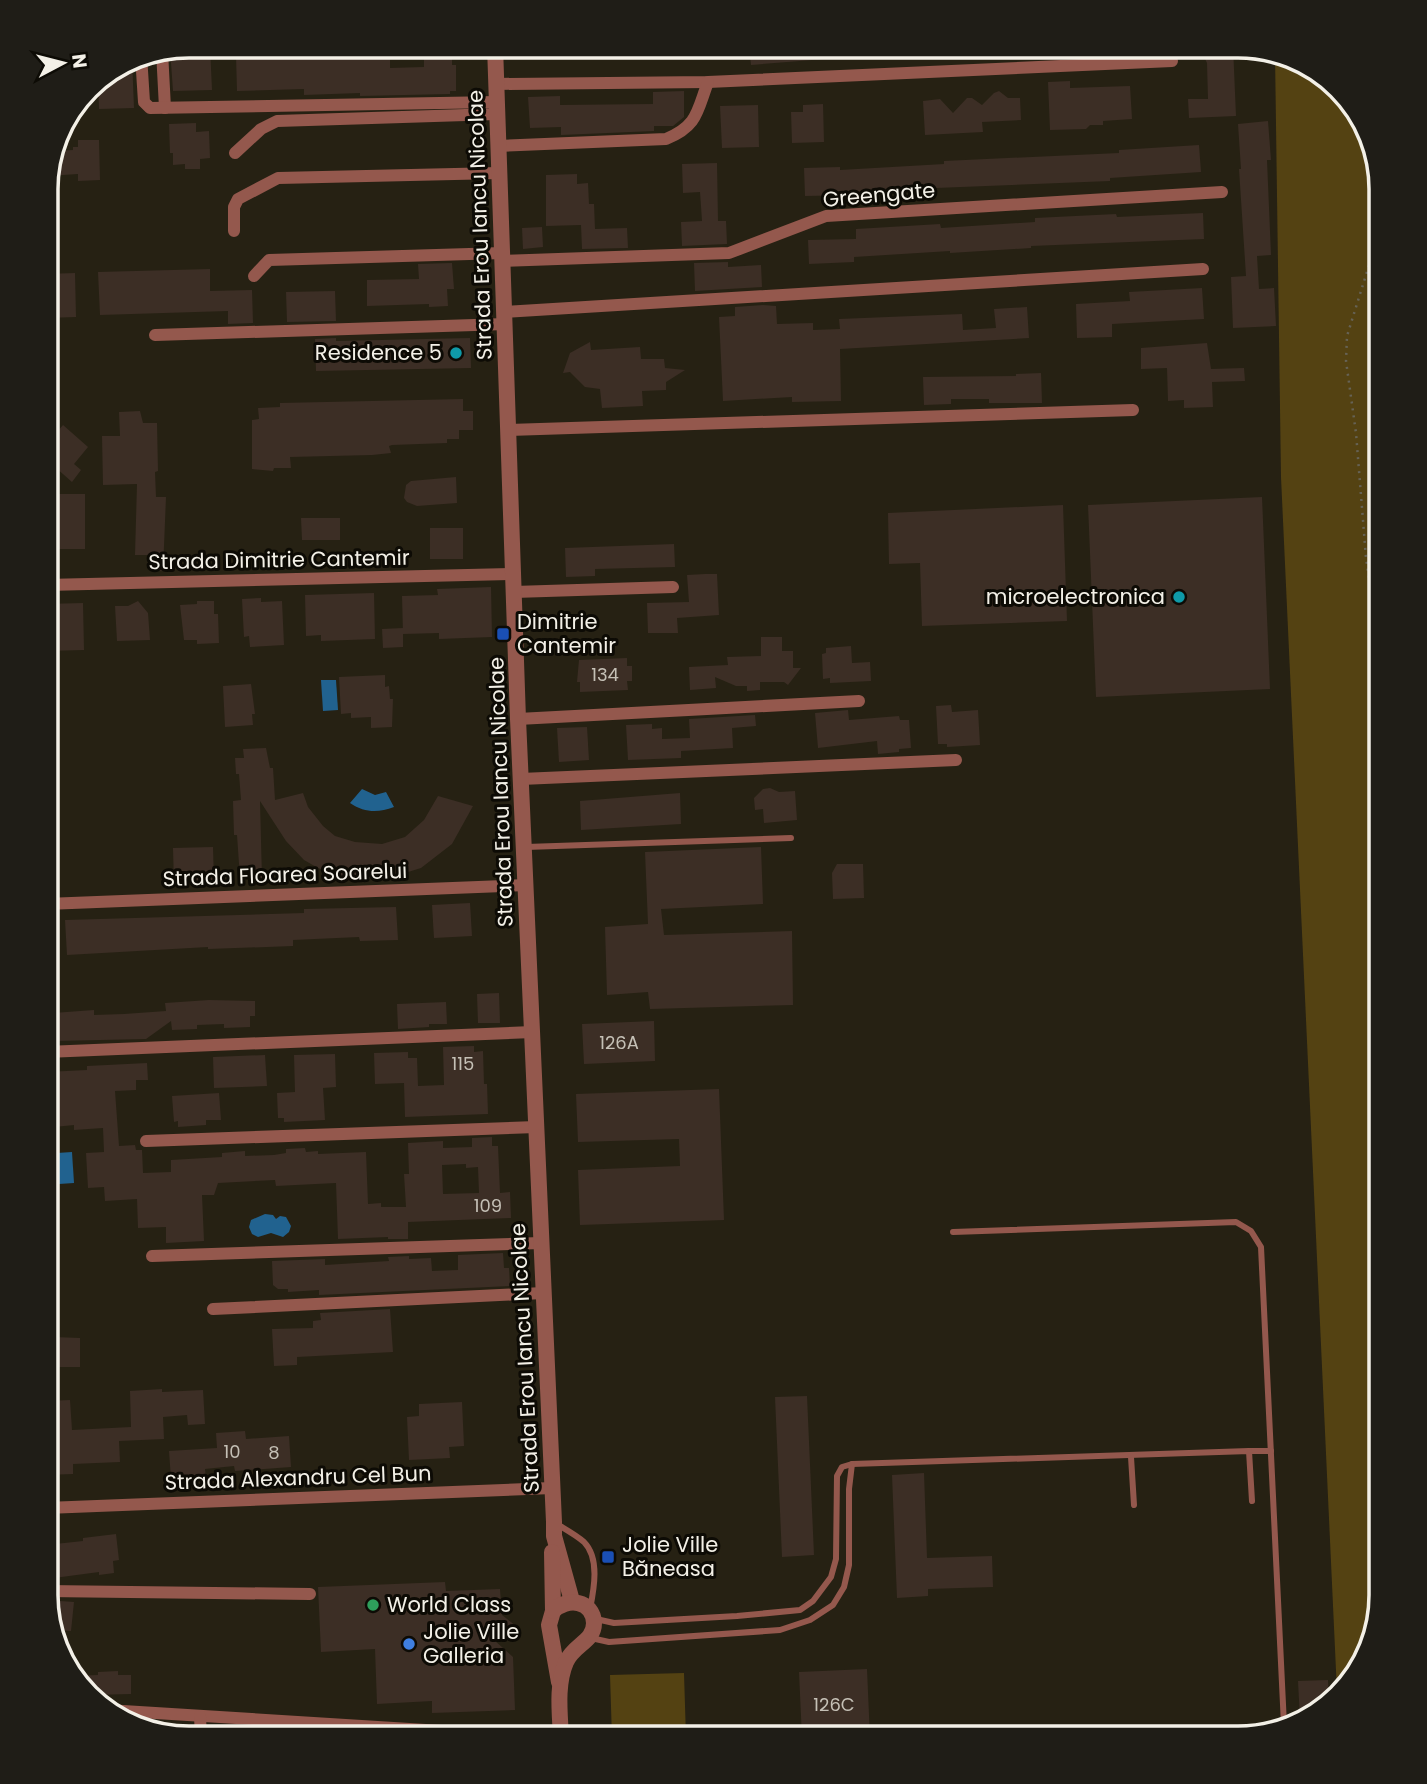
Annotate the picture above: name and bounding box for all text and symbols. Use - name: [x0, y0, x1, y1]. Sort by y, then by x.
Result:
- north arrow: [28, 28, 98, 98]
- text: N: [65, 52, 94, 70]
- street label: Strada Erou Iancu Nicolae: [460, 89, 499, 361]
- street label: Greengate: [822, 175, 936, 214]
- place label: Residence 5: [315, 338, 442, 367]
- marker: Residence 5: [448, 345, 464, 361]
- street label: Strada Dimitrie Cantemir: [148, 543, 410, 576]
- place label: microelectronica: [986, 582, 1165, 611]
- marker: microelectronica: [1171, 589, 1187, 605]
- place label: Dimitrie Cantemir: [517, 607, 616, 660]
- marker: Dimitrie Cantemir: [495, 626, 511, 642]
- street label: Strada Erou Iancu Nicolae: [481, 656, 520, 928]
- house number: 134: [591, 662, 619, 687]
- street label: Strada Floarea Soarelui: [162, 856, 408, 893]
- house number: 126A: [599, 1030, 639, 1055]
- house number: 115: [452, 1051, 474, 1076]
- house number: 109: [474, 1193, 502, 1218]
- street label: Strada Erou Iancu Nicolae: [503, 1222, 546, 1494]
- house number: 10: [223, 1439, 241, 1464]
- house number: 8: [268, 1440, 280, 1465]
- street label: Strada Alexandru Cel Bun: [164, 1458, 432, 1497]
- place label: Jolie Ville Băneasa: [622, 1530, 718, 1583]
- marker: Jolie Ville Băneasa: [600, 1549, 616, 1565]
- place label: World Class: [387, 1590, 511, 1619]
- marker: World Class: [365, 1597, 381, 1613]
- place label: Jolie Ville Galleria: [423, 1617, 519, 1670]
- marker: Jolie Ville Galleria: [401, 1636, 417, 1652]
- house number: 126C: [813, 1692, 855, 1717]

